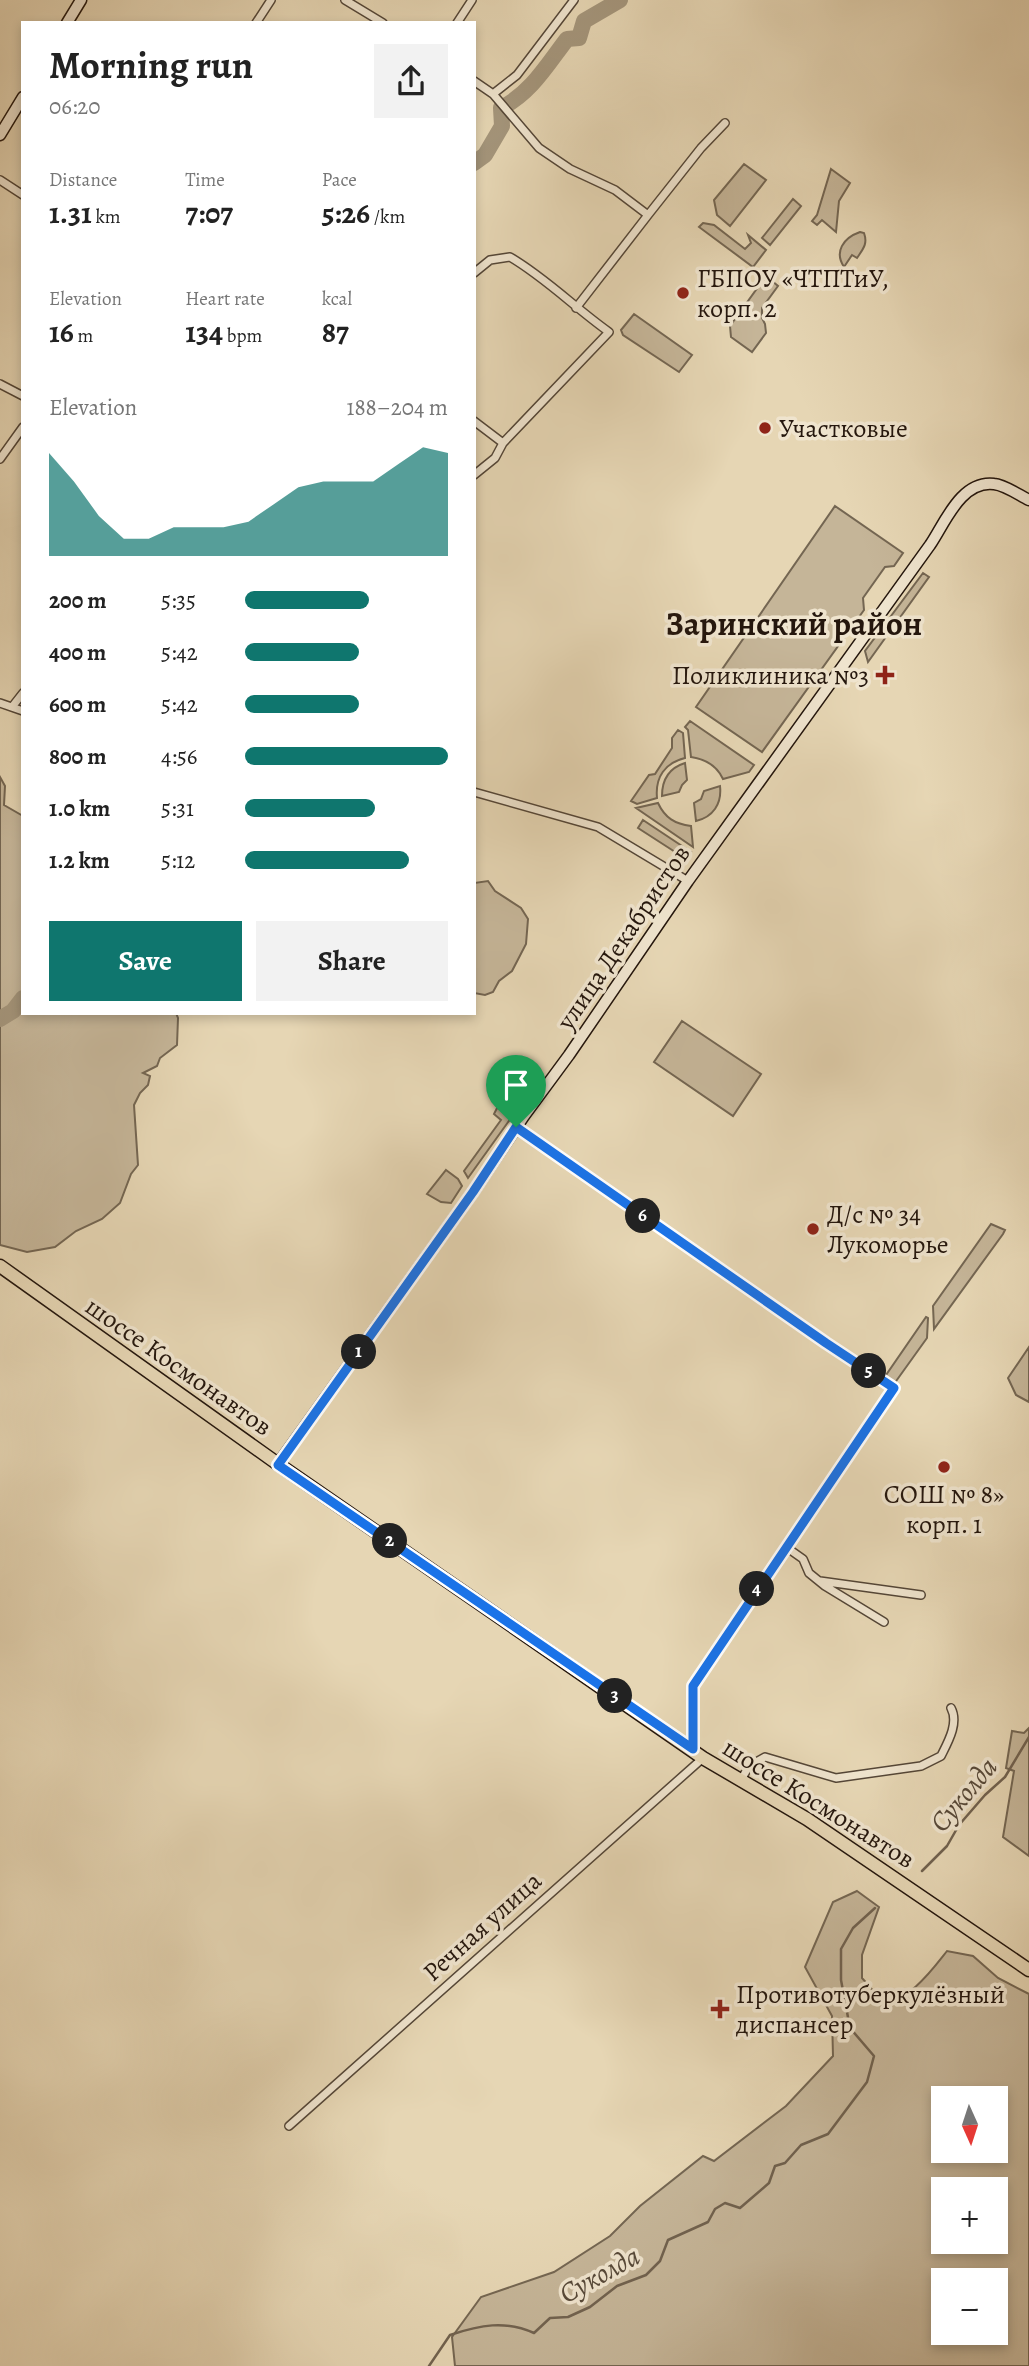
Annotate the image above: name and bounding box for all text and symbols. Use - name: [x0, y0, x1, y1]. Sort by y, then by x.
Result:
- text: Morning run: [49, 39, 253, 91]
- button: share: [374, 44, 448, 118]
- text: 06:20: [49, 91, 101, 122]
- text: Distance: [49, 167, 117, 193]
- text: Time: [185, 167, 225, 193]
- text: Pace: [322, 167, 357, 193]
- text: 1.31: [49, 193, 92, 233]
- text: 7:07: [185, 193, 233, 233]
- text: 5:26: [322, 193, 370, 233]
- text: km: [92, 204, 121, 230]
- text: /km: [370, 204, 405, 230]
- place label: ГБПОУ «ЧТПТиУ, корп. 2: [697, 261, 889, 326]
- marker: ГБПОУ «ЧТПТиУ, корп. 2: [675, 285, 691, 301]
- text: Elevation: [49, 286, 122, 312]
- text: Heart rate: [185, 286, 265, 312]
- text: kcal: [322, 286, 352, 312]
- text: 16: [49, 312, 74, 352]
- text: 134: [185, 312, 223, 352]
- text: 87: [322, 312, 349, 352]
- text: m: [74, 323, 93, 349]
- text: bpm: [223, 323, 262, 349]
- text: Elevation: [49, 392, 137, 423]
- text: 188–204 m: [347, 392, 448, 423]
- place label: Участковые: [779, 411, 908, 446]
- marker: Участковые: [757, 420, 773, 436]
- text: 200 m: [49, 585, 107, 616]
- text: 5:35: [161, 585, 196, 616]
- district label: Заринский район: [666, 601, 922, 646]
- text: 400 m: [49, 637, 106, 668]
- text: 5:42: [161, 637, 198, 668]
- place label: Поликлиника №3: [672, 658, 869, 693]
- marker: Поликлиника №3: [875, 665, 895, 685]
- text: 600 m: [49, 689, 106, 720]
- text: 5:42: [161, 689, 198, 720]
- text: 800 m: [49, 741, 106, 772]
- text: 4:56: [161, 741, 197, 772]
- text: 1.0 km: [49, 793, 110, 824]
- text: 5:31: [161, 793, 194, 824]
- street label: улица Декабристов: [548, 838, 698, 1037]
- text: 1.2 km: [49, 845, 110, 876]
- text: 5:12: [161, 845, 195, 876]
- button: Save: [49, 921, 242, 1001]
- button: Share: [256, 921, 448, 1001]
- pin: [486, 1055, 546, 1127]
- icon: arrive: [497, 1066, 535, 1104]
- place label: Д/с № 34 Лукоморье: [827, 1197, 949, 1262]
- pin: 6: [626, 1198, 660, 1234]
- text: 6: [638, 1202, 647, 1228]
- marker: Д/с № 34 Лукоморье: [805, 1221, 821, 1237]
- street label: шоссе Космонавтов: [78, 1289, 279, 1444]
- pin: 1: [342, 1334, 376, 1370]
- text: 1: [355, 1338, 362, 1364]
- pin: 5: [852, 1354, 886, 1388]
- text: 5: [864, 1357, 873, 1383]
- marker: СОШ № 8» корп. 1: [936, 1459, 952, 1475]
- place label: СОШ № 8» корп. 1: [884, 1477, 1004, 1542]
- pin: 2: [372, 1524, 408, 1558]
- text: 2: [385, 1527, 394, 1553]
- pin: 4: [740, 1572, 774, 1606]
- text: 4: [752, 1575, 761, 1601]
- pin: 3: [598, 1678, 632, 1714]
- text: 3: [610, 1682, 619, 1708]
- street label: шоссе Космонавтов: [716, 1730, 921, 1877]
- water label: Суколда: [921, 1749, 1006, 1840]
- street label: Речная улица: [415, 1864, 549, 1989]
- place label: Противотуберкулёзный диспансер: [735, 1977, 1005, 2042]
- marker: Противотуберкулёзный диспансер: [710, 1999, 730, 2019]
- north arrow: [931, 2086, 1008, 2163]
- map controls: [931, 2086, 1008, 2345]
- button: +: [931, 2177, 1008, 2254]
- water label: Суколда: [552, 2237, 647, 2313]
- button: −: [931, 2268, 1008, 2345]

